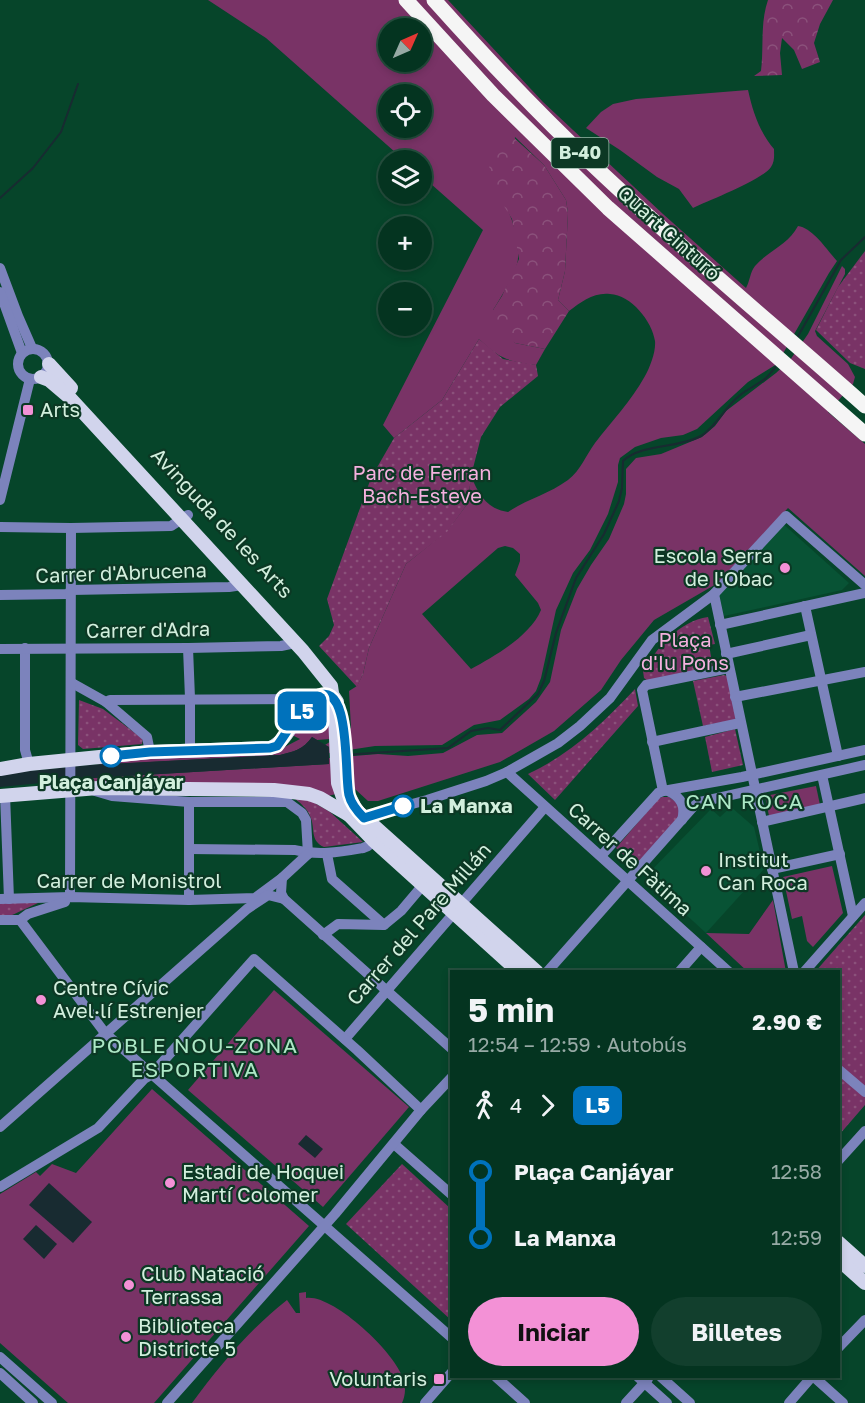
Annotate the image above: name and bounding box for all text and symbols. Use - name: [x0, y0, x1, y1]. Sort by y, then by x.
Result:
- north arrow: [378, 18, 432, 72]
- map controls: [378, 18, 432, 336]
- button: locate: [378, 84, 432, 138]
- road number: B-40: [552, 138, 608, 168]
- button: layers: [378, 150, 432, 204]
- street label: Quart Cinturó: [613, 180, 726, 285]
- button: +: [378, 216, 432, 270]
- button: −: [378, 282, 432, 336]
- place label: Arts: [40, 397, 80, 421]
- marker: Arts: [21, 403, 35, 417]
- street label: Avinguda de les Arts: [147, 442, 299, 602]
- park label: Parc de Ferran Bach-Esteve: [353, 460, 491, 507]
- place label: Escola Serra de l'Obac: [654, 543, 773, 590]
- street label: Carrer d'Abrucena: [35, 557, 207, 587]
- marker: Escola Serra de l'Obac: [778, 561, 792, 575]
- street label: Carrer d'Adra: [86, 616, 210, 642]
- park label: Plaça d'Iu Pons: [641, 627, 729, 674]
- line badge: L5: [275, 692, 329, 730]
- text: L5: [290, 698, 314, 724]
- marker: Plaça Canjáyar: [100, 745, 122, 767]
- place label: Plaça Canjáyar: [38, 769, 184, 793]
- district label: CAN ROCA: [686, 788, 804, 814]
- place label: La Manxa: [420, 793, 513, 817]
- marker: La Manxa: [392, 795, 414, 817]
- street label: Carrer de Fàtima: [564, 796, 698, 920]
- street label: Carrer del Pare Millán: [341, 837, 495, 1009]
- place label: Institut Can Roca: [718, 847, 808, 894]
- marker: Institut Can Roca: [699, 864, 713, 878]
- street label: Carrer de Monistrol: [36, 868, 222, 892]
- place label: Centre Cívic Avel·lí Estrenjer: [53, 975, 204, 1022]
- text: 5 min: [468, 990, 554, 1029]
- marker: Centre Cívic Avel·lí Estrenjer: [34, 993, 48, 1007]
- text: 2.90 €: [752, 1008, 822, 1035]
- district label: POBLE NOU-ZONA ESPORTIVA: [91, 1032, 299, 1082]
- text: 12:54 – 12:59 · Autobús: [468, 1032, 687, 1056]
- icon: walk: [468, 1089, 501, 1122]
- icon: forward: [531, 1089, 564, 1122]
- text: L5: [585, 1092, 610, 1118]
- text: 4: [510, 1093, 522, 1117]
- text: Plaça Canjáyar: [514, 1158, 674, 1185]
- place label: Estadi de Hoquei Martí Colomer: [182, 1159, 344, 1206]
- text: 12:58: [771, 1159, 822, 1183]
- marker: Estadi de Hoquei Martí Colomer: [163, 1176, 177, 1190]
- text: La Manxa: [514, 1224, 616, 1251]
- text: 12:59: [771, 1225, 822, 1249]
- place label: Club Natació Terrassa: [141, 1261, 264, 1308]
- marker: Club Natació Terrassa: [122, 1278, 136, 1292]
- button: Iniciar: [468, 1297, 639, 1366]
- button: Billetes: [651, 1297, 822, 1366]
- place label: Biblioteca Districte 5: [138, 1313, 236, 1360]
- marker: Biblioteca Districte 5: [119, 1330, 133, 1344]
- place label: Voluntaris: [329, 1366, 427, 1390]
- marker: Voluntaris: [432, 1372, 446, 1386]

